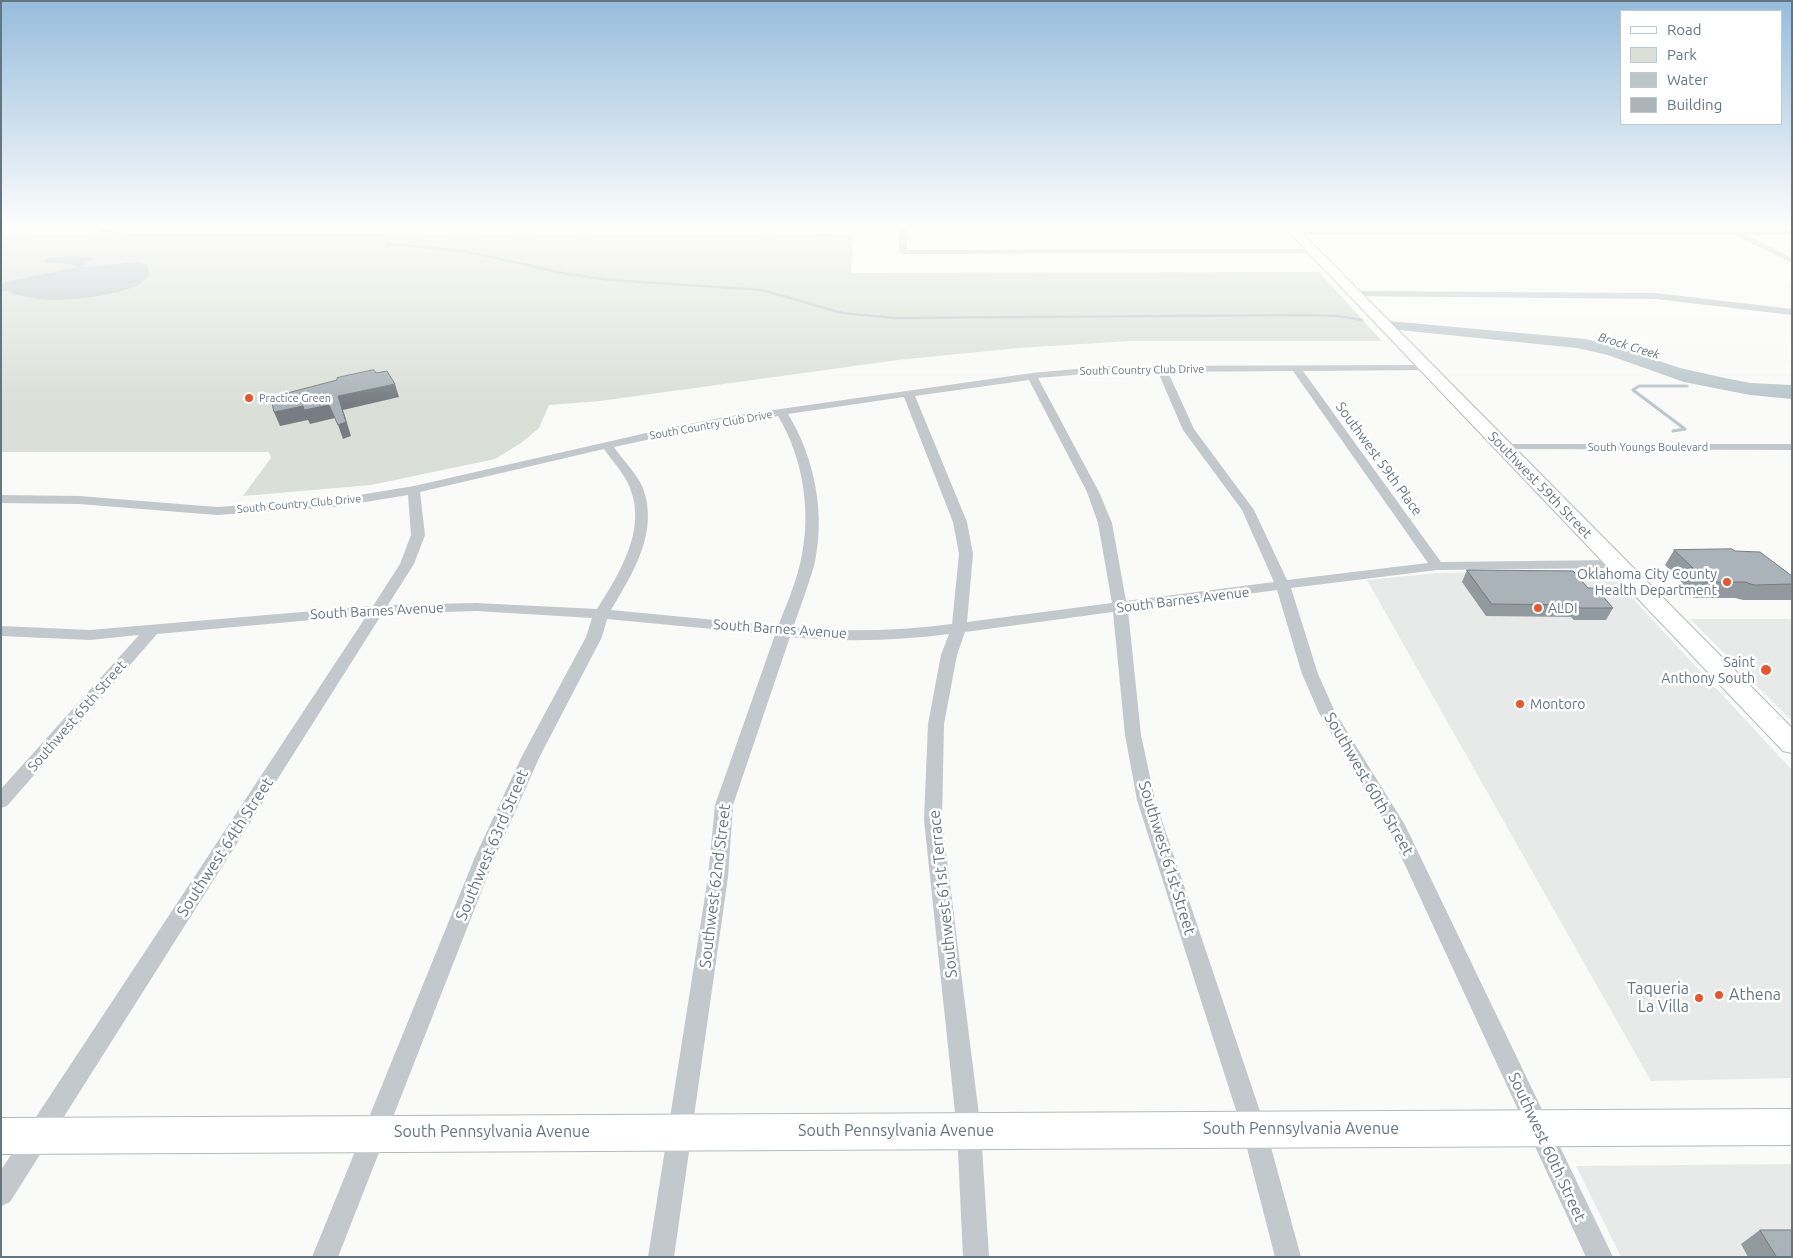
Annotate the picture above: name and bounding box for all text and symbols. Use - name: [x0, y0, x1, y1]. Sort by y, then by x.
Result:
- legend: [1620, 10, 1783, 125]
- text: Road: [1667, 21, 1702, 38]
- text: Park: [1667, 46, 1697, 63]
- text: Water: [1667, 71, 1708, 88]
- text: Building: [1667, 96, 1722, 113]
- water label: Brock Creek: [1597, 330, 1661, 362]
- street label: South Country Club Drive: [1080, 362, 1204, 378]
- place label: Practice Green: [259, 391, 331, 405]
- marker: Practice Green: [243, 392, 255, 404]
- street label: Southwest 59th Place: [1332, 399, 1426, 519]
- street label: South Country Club Drive: [648, 408, 774, 442]
- street label: Southwest 59th Street: [1485, 428, 1595, 542]
- street label: South Youngs Boulevard: [1588, 440, 1708, 454]
- street label: South Country Club Drive: [236, 492, 362, 516]
- place label: Oklahoma City County Health Department: [1577, 566, 1717, 598]
- marker: Oklahoma City County Health Department: [1721, 576, 1733, 588]
- street label: South Barnes Avenue: [1116, 584, 1250, 616]
- street label: South Barnes Avenue: [310, 599, 444, 623]
- place label: ALDI: [1548, 600, 1578, 616]
- marker: ALDI: [1532, 602, 1544, 614]
- street label: South Barnes Avenue: [713, 616, 847, 642]
- place label: Saint Anthony South: [1661, 654, 1755, 686]
- street label: Southwest 65th Street: [24, 657, 130, 775]
- marker: Saint Anthony South: [1759, 663, 1773, 677]
- place label: Montoro: [1530, 696, 1585, 712]
- marker: Montoro: [1514, 698, 1526, 710]
- street label: Southwest 60th Street: [1320, 709, 1418, 859]
- street label: Southwest 63rd Street: [451, 767, 533, 923]
- street label: Southwest 64th Street: [173, 774, 277, 920]
- street label: Southwest 61st Street: [1134, 779, 1200, 937]
- street label: Southwest 62nd Street: [695, 803, 735, 969]
- street label: Southwest 61st Terrace: [925, 809, 961, 979]
- place label: Taqueria La Villa: [1627, 979, 1689, 1017]
- place label: Athena: [1729, 985, 1781, 1005]
- marker: Athena: [1713, 989, 1725, 1001]
- marker: Taqueria La Villa: [1693, 992, 1705, 1004]
- street label: Southwest 60th Street: [1504, 1069, 1590, 1225]
- street label: South Pennsylvania Avenue: [1203, 1119, 1399, 1139]
- street label: South Pennsylvania Avenue: [798, 1121, 994, 1141]
- street label: South Pennsylvania Avenue: [394, 1122, 590, 1142]

